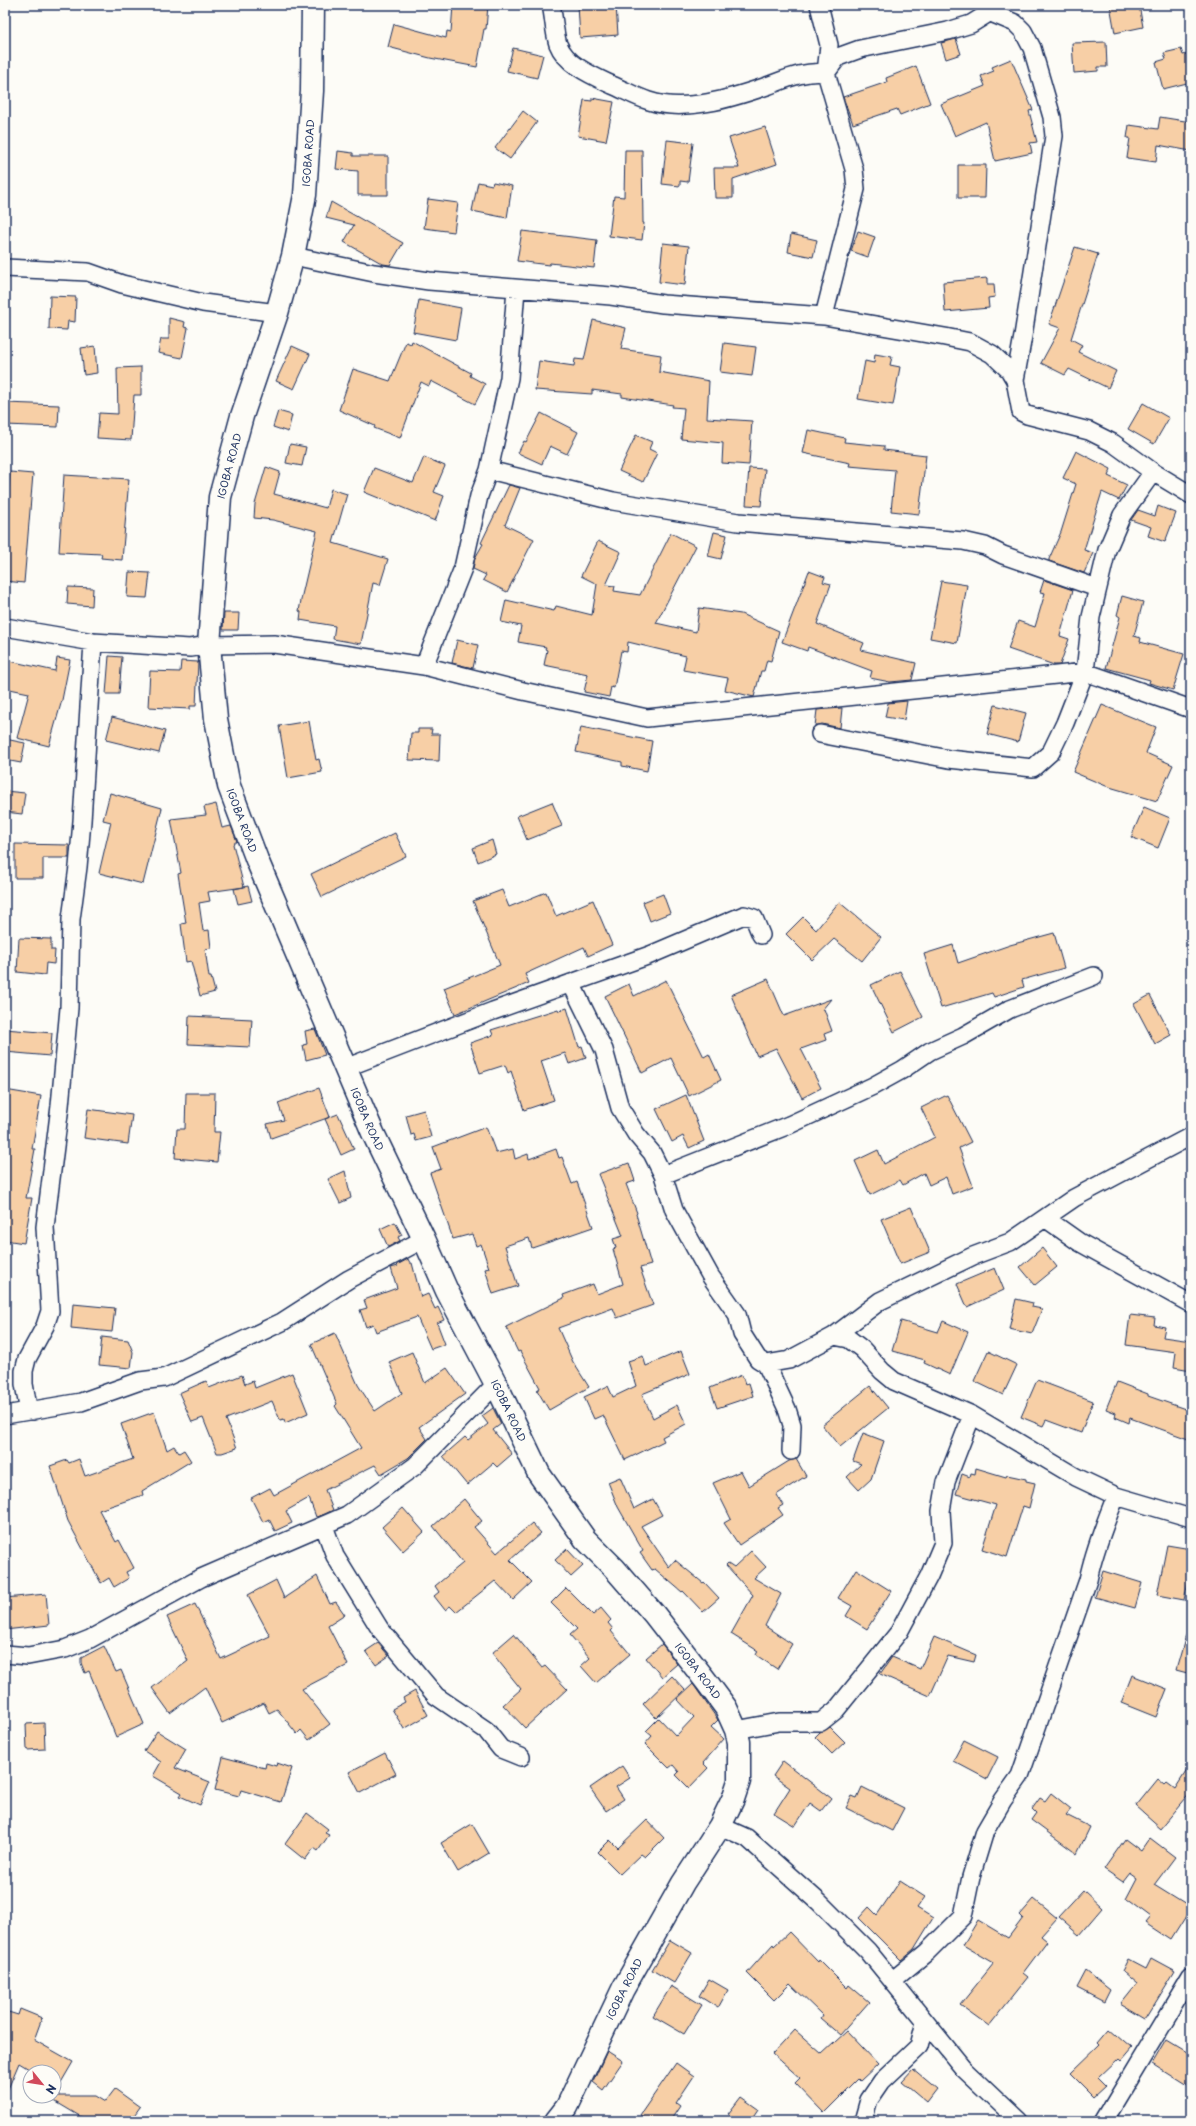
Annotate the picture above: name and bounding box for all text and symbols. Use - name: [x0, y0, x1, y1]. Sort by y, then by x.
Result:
- street label: IGOBA ROAD: [298, 119, 317, 187]
- street label: IGOBA ROAD: [213, 431, 244, 500]
- street label: IGOBA ROAD: [223, 786, 261, 854]
- street label: IGOBA ROAD: [347, 1085, 388, 1153]
- street label: IGOBA ROAD: [488, 1376, 530, 1444]
- street label: IGOBA ROAD: [672, 1639, 725, 1702]
- street label: IGOBA ROAD: [602, 1955, 646, 2022]
- north arrow: [22, 2064, 62, 2104]
- text: N: [41, 2081, 61, 2098]

